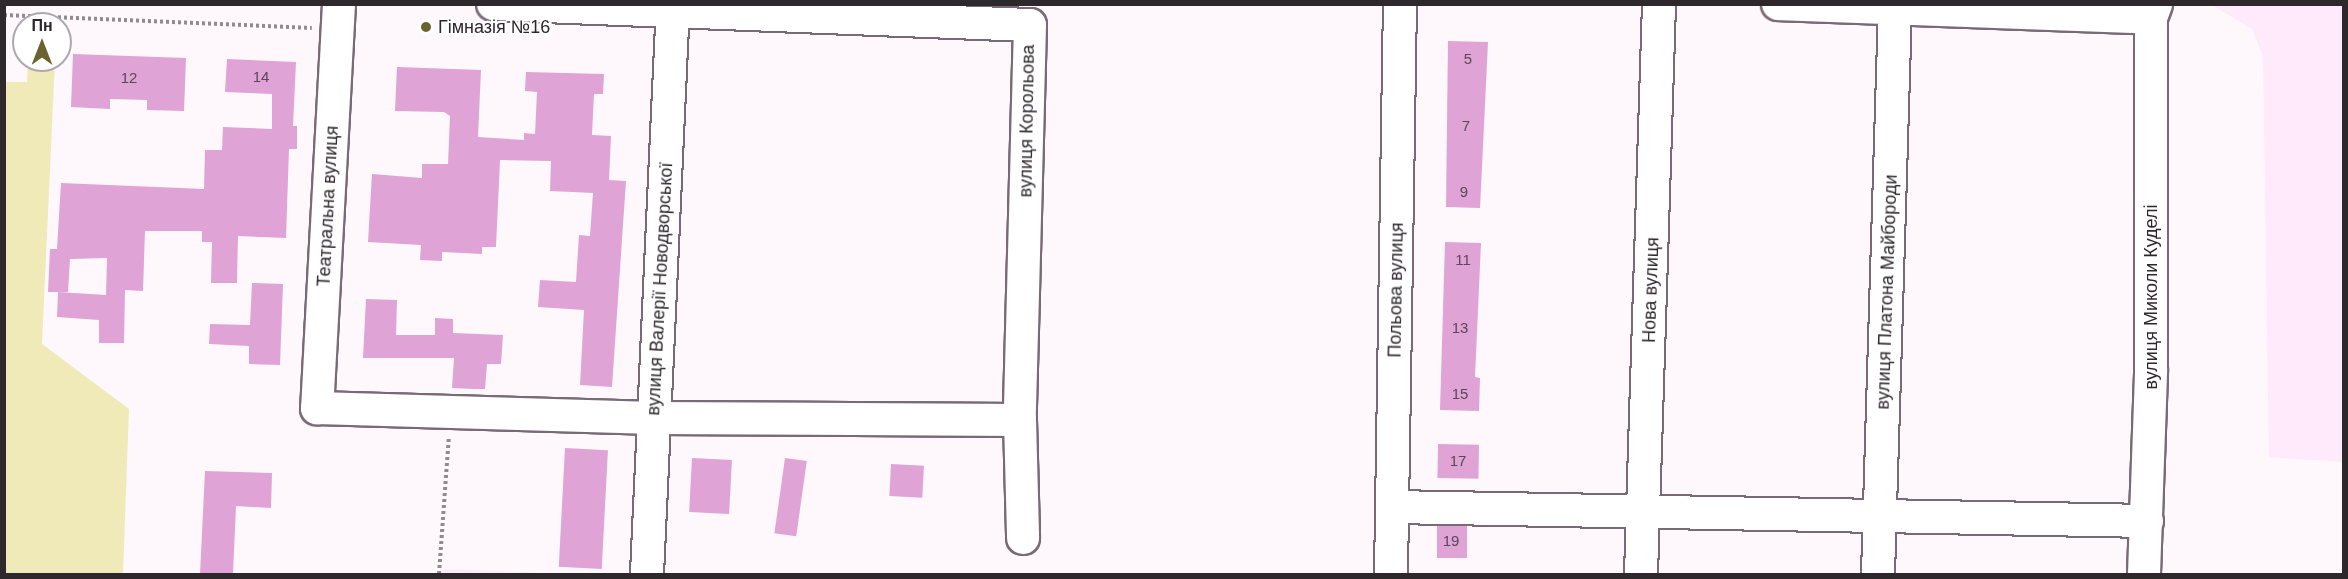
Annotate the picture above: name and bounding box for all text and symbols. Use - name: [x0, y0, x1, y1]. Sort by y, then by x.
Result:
- north arrow: [12, 12, 72, 72]
- place label: Гімназія №16: [438, 16, 550, 38]
- text: Пн: [31, 17, 53, 34]
- marker: Гімназія №16: [419, 20, 433, 34]
- street label: вулиця Корольова: [1015, 44, 1039, 198]
- house number: 5: [1464, 50, 1472, 68]
- house number: 14: [253, 68, 269, 86]
- house number: 12: [121, 69, 137, 87]
- house number: 7: [1462, 117, 1470, 135]
- street label: Театральна вулиця: [313, 125, 343, 287]
- street label: вулиця Валерії Новодворської: [643, 162, 677, 416]
- street label: вулиця Платона Майбороди: [1872, 174, 1902, 410]
- house number: 9: [1460, 183, 1468, 201]
- street label: вулиця Миколи Куделі: [2140, 205, 2162, 389]
- street label: Польова вулиця: [1384, 222, 1408, 358]
- street label: Нова вулиця: [1638, 237, 1664, 343]
- house number: 11: [1455, 251, 1471, 269]
- house number: 13: [1452, 319, 1468, 337]
- house number: 15: [1452, 385, 1468, 403]
- house number: 17: [1450, 452, 1466, 470]
- house number: 19: [1443, 532, 1459, 550]

